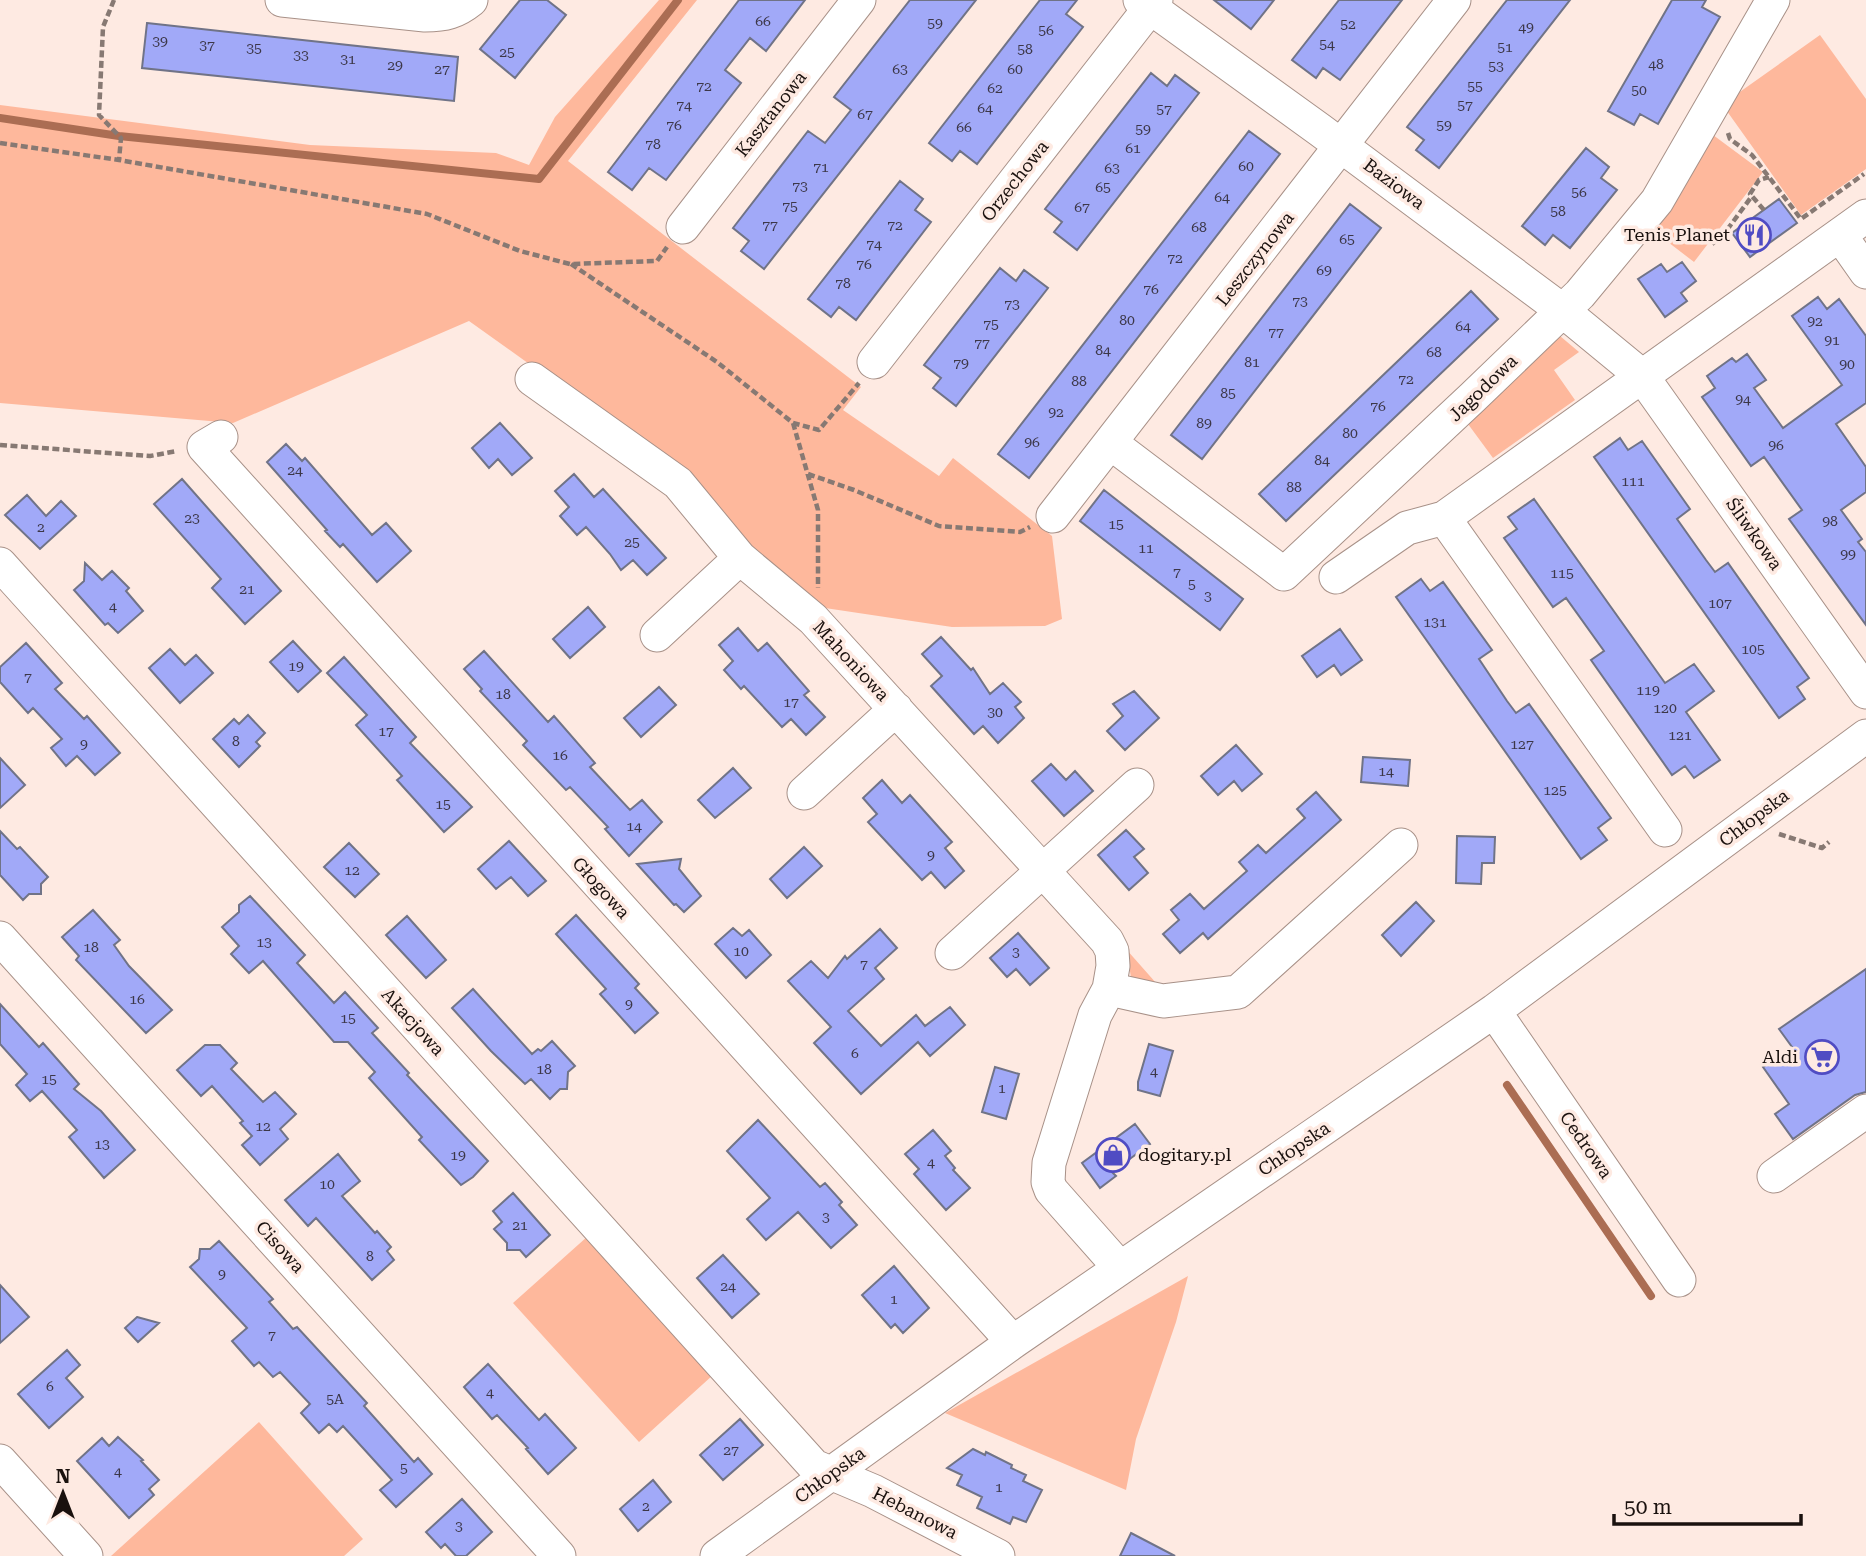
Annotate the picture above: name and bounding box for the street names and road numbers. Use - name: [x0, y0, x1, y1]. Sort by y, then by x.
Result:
- street label: Kasztanowa: [731, 67, 811, 161]
- street label: Orzechowa: [977, 136, 1053, 225]
- street label: Baziowa: [1360, 154, 1429, 213]
- street label: Leszczynowa: [1211, 207, 1298, 310]
- street label: Jagodowa: [1444, 350, 1521, 425]
- street label: Śliwkowa: [1722, 494, 1787, 574]
- street label: Mahoniowa: [809, 616, 894, 705]
- street label: Chłopska: [1715, 784, 1793, 851]
- street label: Głogowa: [568, 853, 635, 923]
- street label: Akacjowa: [378, 984, 449, 1060]
- street label: Cedrowa: [1556, 1107, 1617, 1182]
- street label: Chłopska: [1254, 1117, 1334, 1180]
- street label: Cisowa: [252, 1216, 309, 1277]
- street label: Chłopska: [790, 1442, 869, 1507]
- street label: Hebanowa: [869, 1482, 961, 1543]

